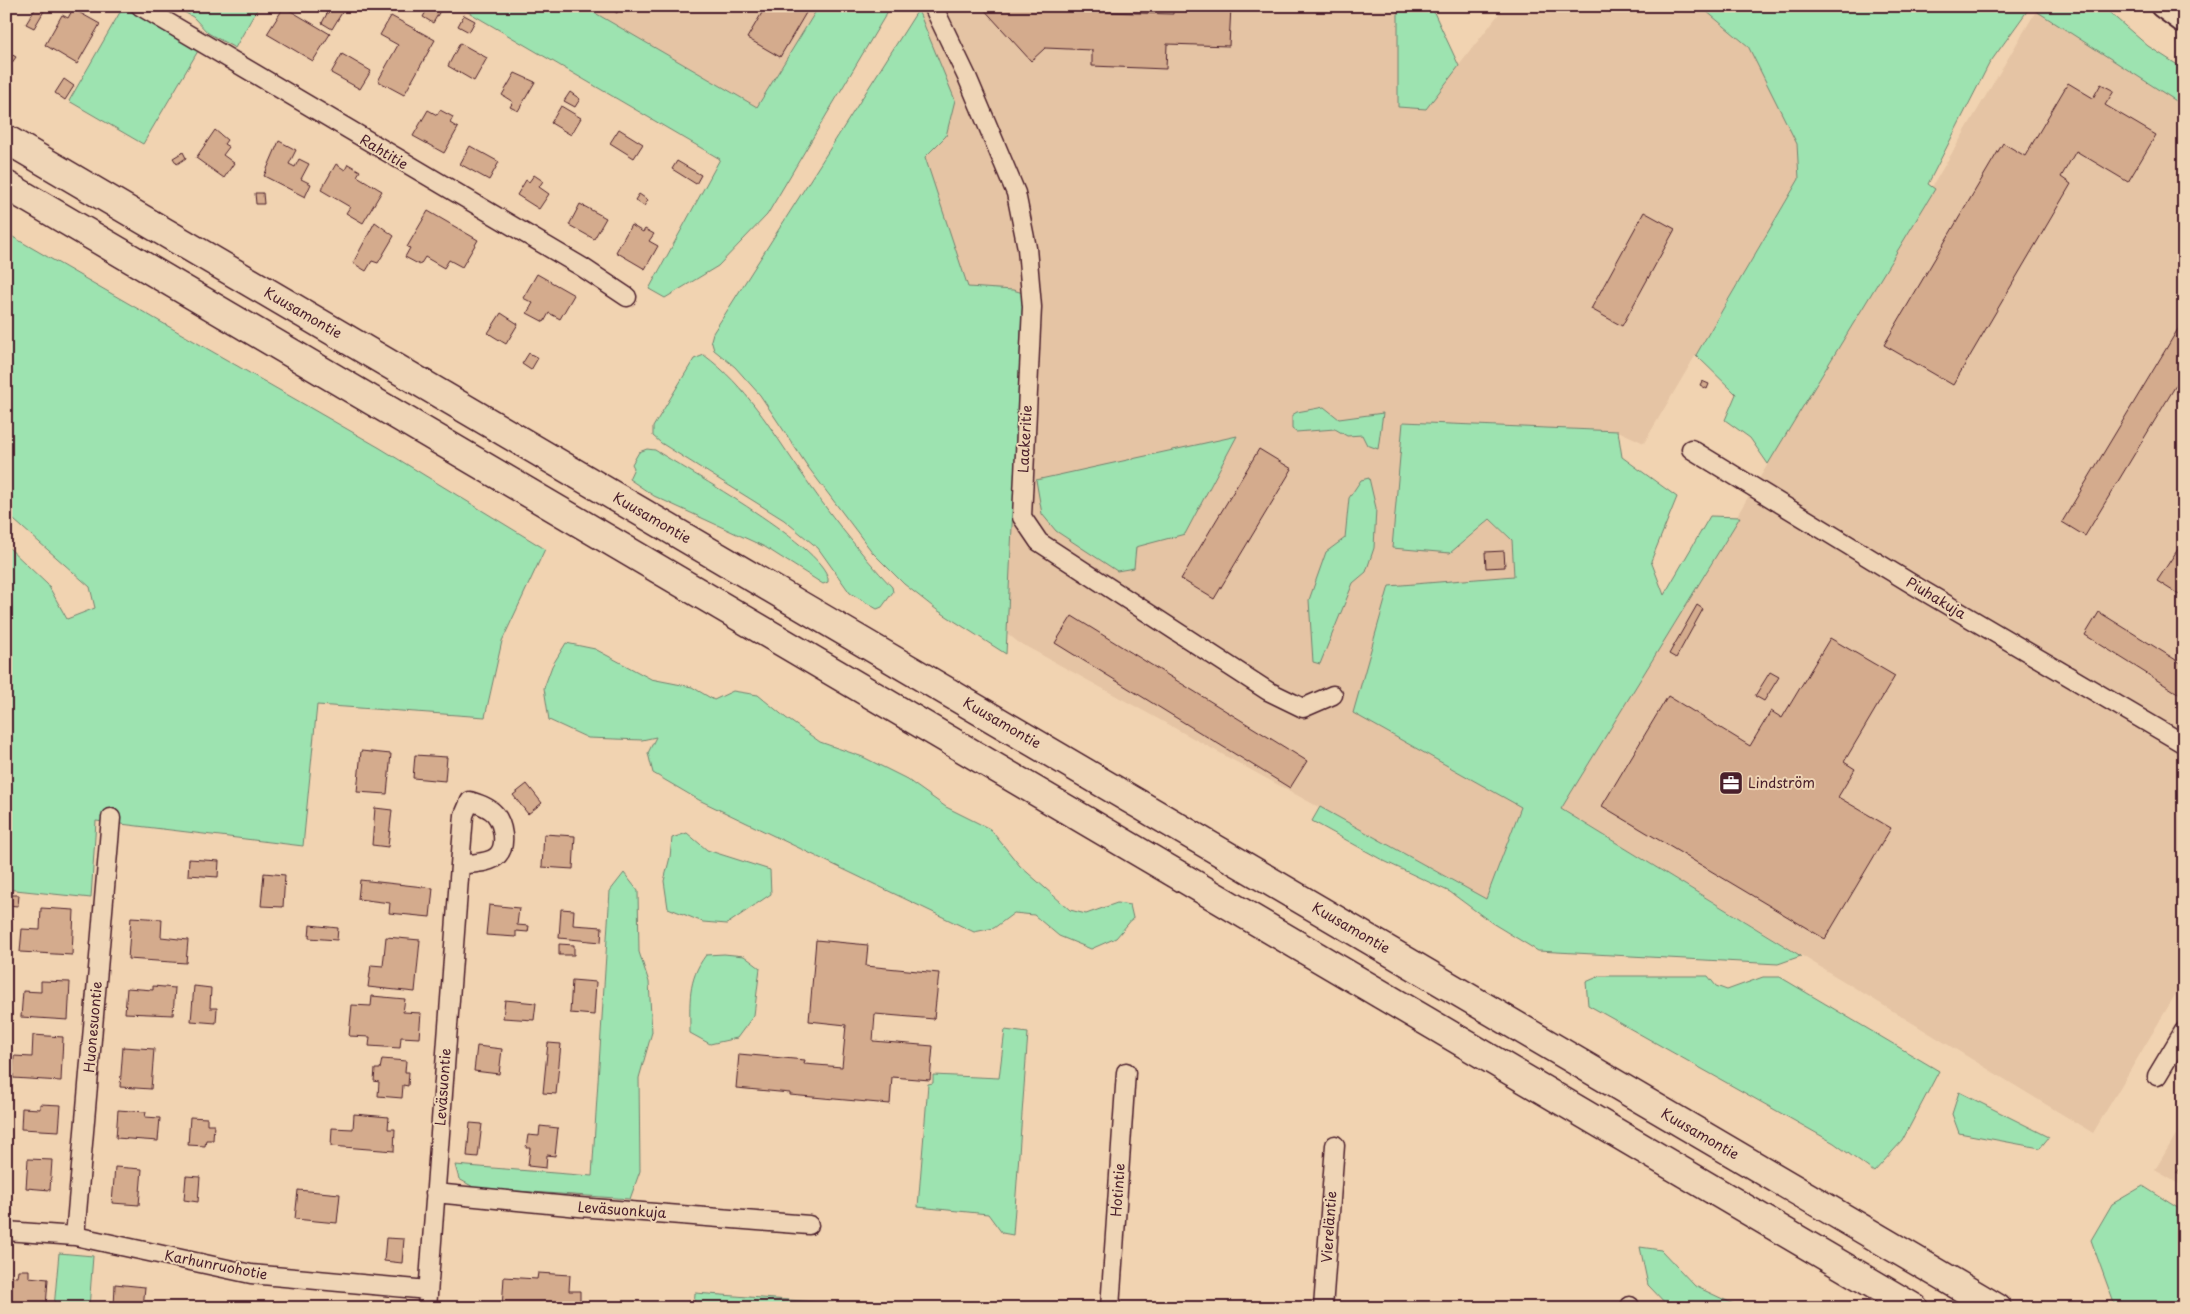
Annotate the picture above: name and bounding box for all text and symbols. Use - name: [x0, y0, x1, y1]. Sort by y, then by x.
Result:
- street label: Rahtitie: [356, 129, 412, 174]
- street label: Kuusamontie: [260, 282, 346, 343]
- street label: Laakeritie: [1012, 404, 1037, 474]
- street label: Kuusamontie: [609, 487, 695, 548]
- street label: Piuhakuja: [1902, 571, 1970, 624]
- street label: Kuusamontie: [959, 692, 1045, 753]
- office icon: Lindström: [1718, 770, 1744, 796]
- place label: Lindström: [1748, 772, 1815, 793]
- street label: Kuusamontie: [1308, 897, 1394, 958]
- street label: Huonesuontie: [78, 980, 107, 1074]
- street label: Leväsuontie: [429, 1047, 456, 1127]
- street label: Kuusamontie: [1657, 1103, 1743, 1164]
- street label: Hotintie: [1105, 1163, 1130, 1217]
- street label: Viereläntie: [1316, 1190, 1341, 1264]
- street label: Leväsuonkuja: [577, 1196, 667, 1223]
- street label: Karhunruohotie: [163, 1244, 269, 1285]

